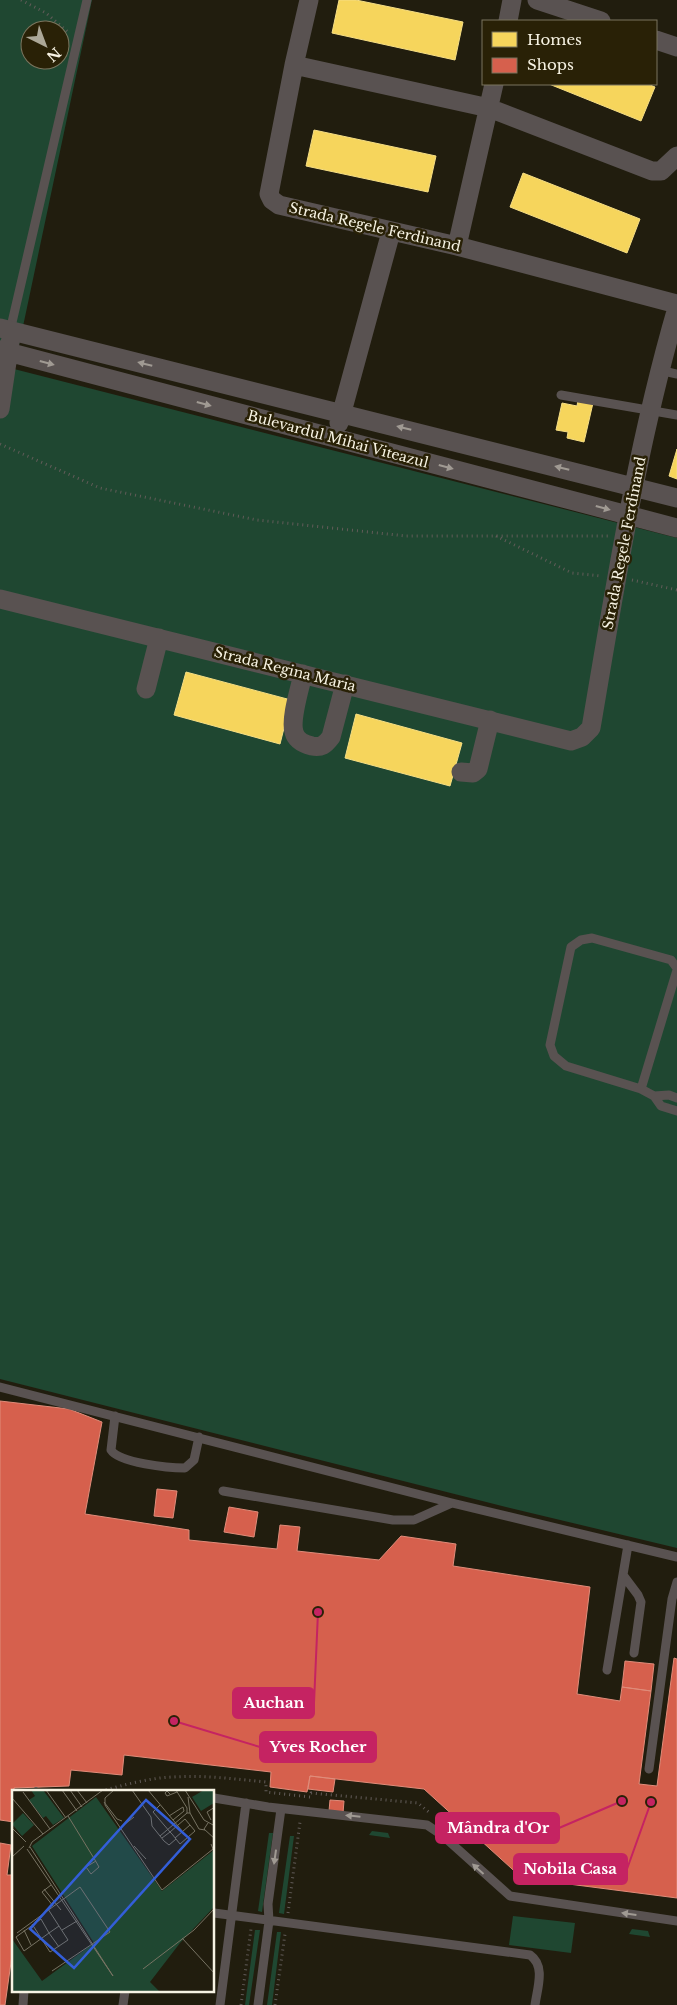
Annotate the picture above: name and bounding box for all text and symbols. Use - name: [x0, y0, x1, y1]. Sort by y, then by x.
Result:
- north arrow: [20, 20, 70, 70]
- legend: [482, 20, 657, 85]
- text: Homes: [527, 30, 582, 49]
- text: N: [43, 44, 65, 66]
- text: Shops: [527, 55, 574, 74]
- street label: Strada Regele Ferdinand: [287, 198, 463, 256]
- one-way arrow: [40, 359, 55, 367]
- one-way arrow: [137, 360, 152, 368]
- one-way arrow: [197, 400, 212, 408]
- street label: Bulevardul Mihai Viteazul: [246, 406, 431, 472]
- one-way arrow: [397, 424, 412, 432]
- street label: Strada Regele Ferdinand: [598, 454, 650, 631]
- one-way arrow: [439, 464, 454, 472]
- one-way arrow: [554, 464, 569, 472]
- one-way arrow: [596, 505, 611, 513]
- street label: Strada Regina Maria: [212, 643, 358, 695]
- callout: Auchan: [233, 1688, 314, 1718]
- text: Auchan: [242, 1693, 305, 1712]
- callout: Yves Rocher: [260, 1732, 376, 1762]
- text: Yves Rocher: [269, 1737, 367, 1756]
- inset map: [12, 1790, 215, 1992]
- one-way arrow: [345, 1812, 361, 1820]
- callout: Mândra d'Or: [436, 1813, 559, 1843]
- text: Mândra d'Or: [447, 1818, 550, 1837]
- one-way arrow: [271, 1849, 279, 1865]
- callout: Nobila Casa: [514, 1854, 627, 1884]
- text: Nobila Casa: [523, 1859, 617, 1878]
- one-way arrow: [471, 1863, 484, 1874]
- one-way arrow: [620, 1910, 636, 1918]

